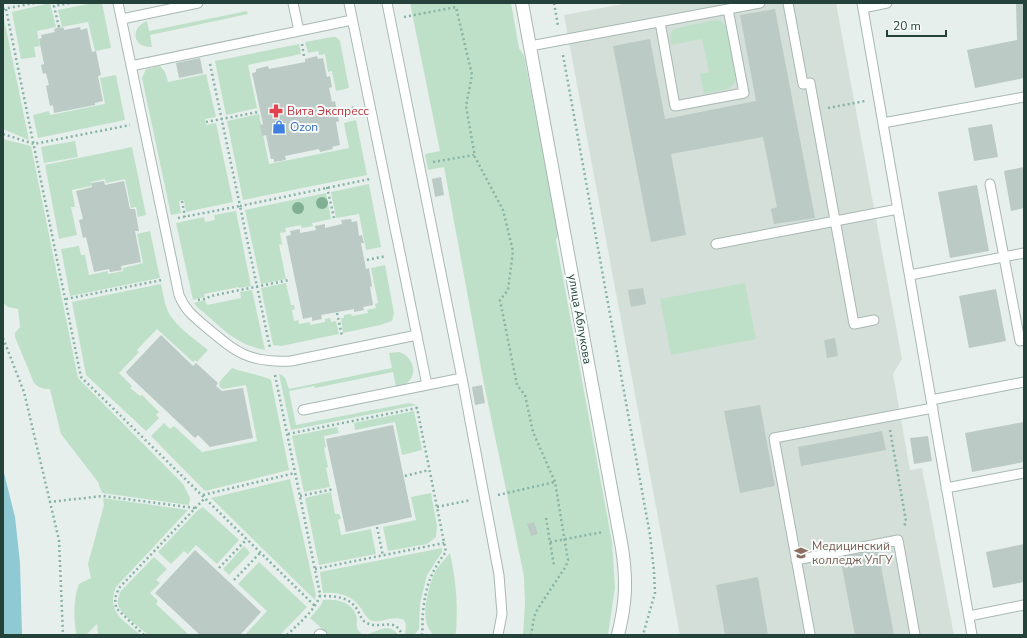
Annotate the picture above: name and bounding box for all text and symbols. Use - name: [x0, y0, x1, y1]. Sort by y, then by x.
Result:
- scale bar: [887, 12, 946, 38]
- text: 20 m: [893, 18, 921, 34]
- pharmacy icon: Вита Экспресс: [268, 103, 284, 119]
- place label: Вита Экспресс: [287, 103, 369, 119]
- shop icon: Ozon: [271, 119, 287, 135]
- place label: Ozon: [290, 119, 318, 135]
- street label: улица Аблукова: [564, 273, 596, 365]
- place label: Медицинский колледж УлГУ: [812, 538, 893, 568]
- school or university icon: Медицинский колледж УлГУ: [793, 545, 809, 561]

